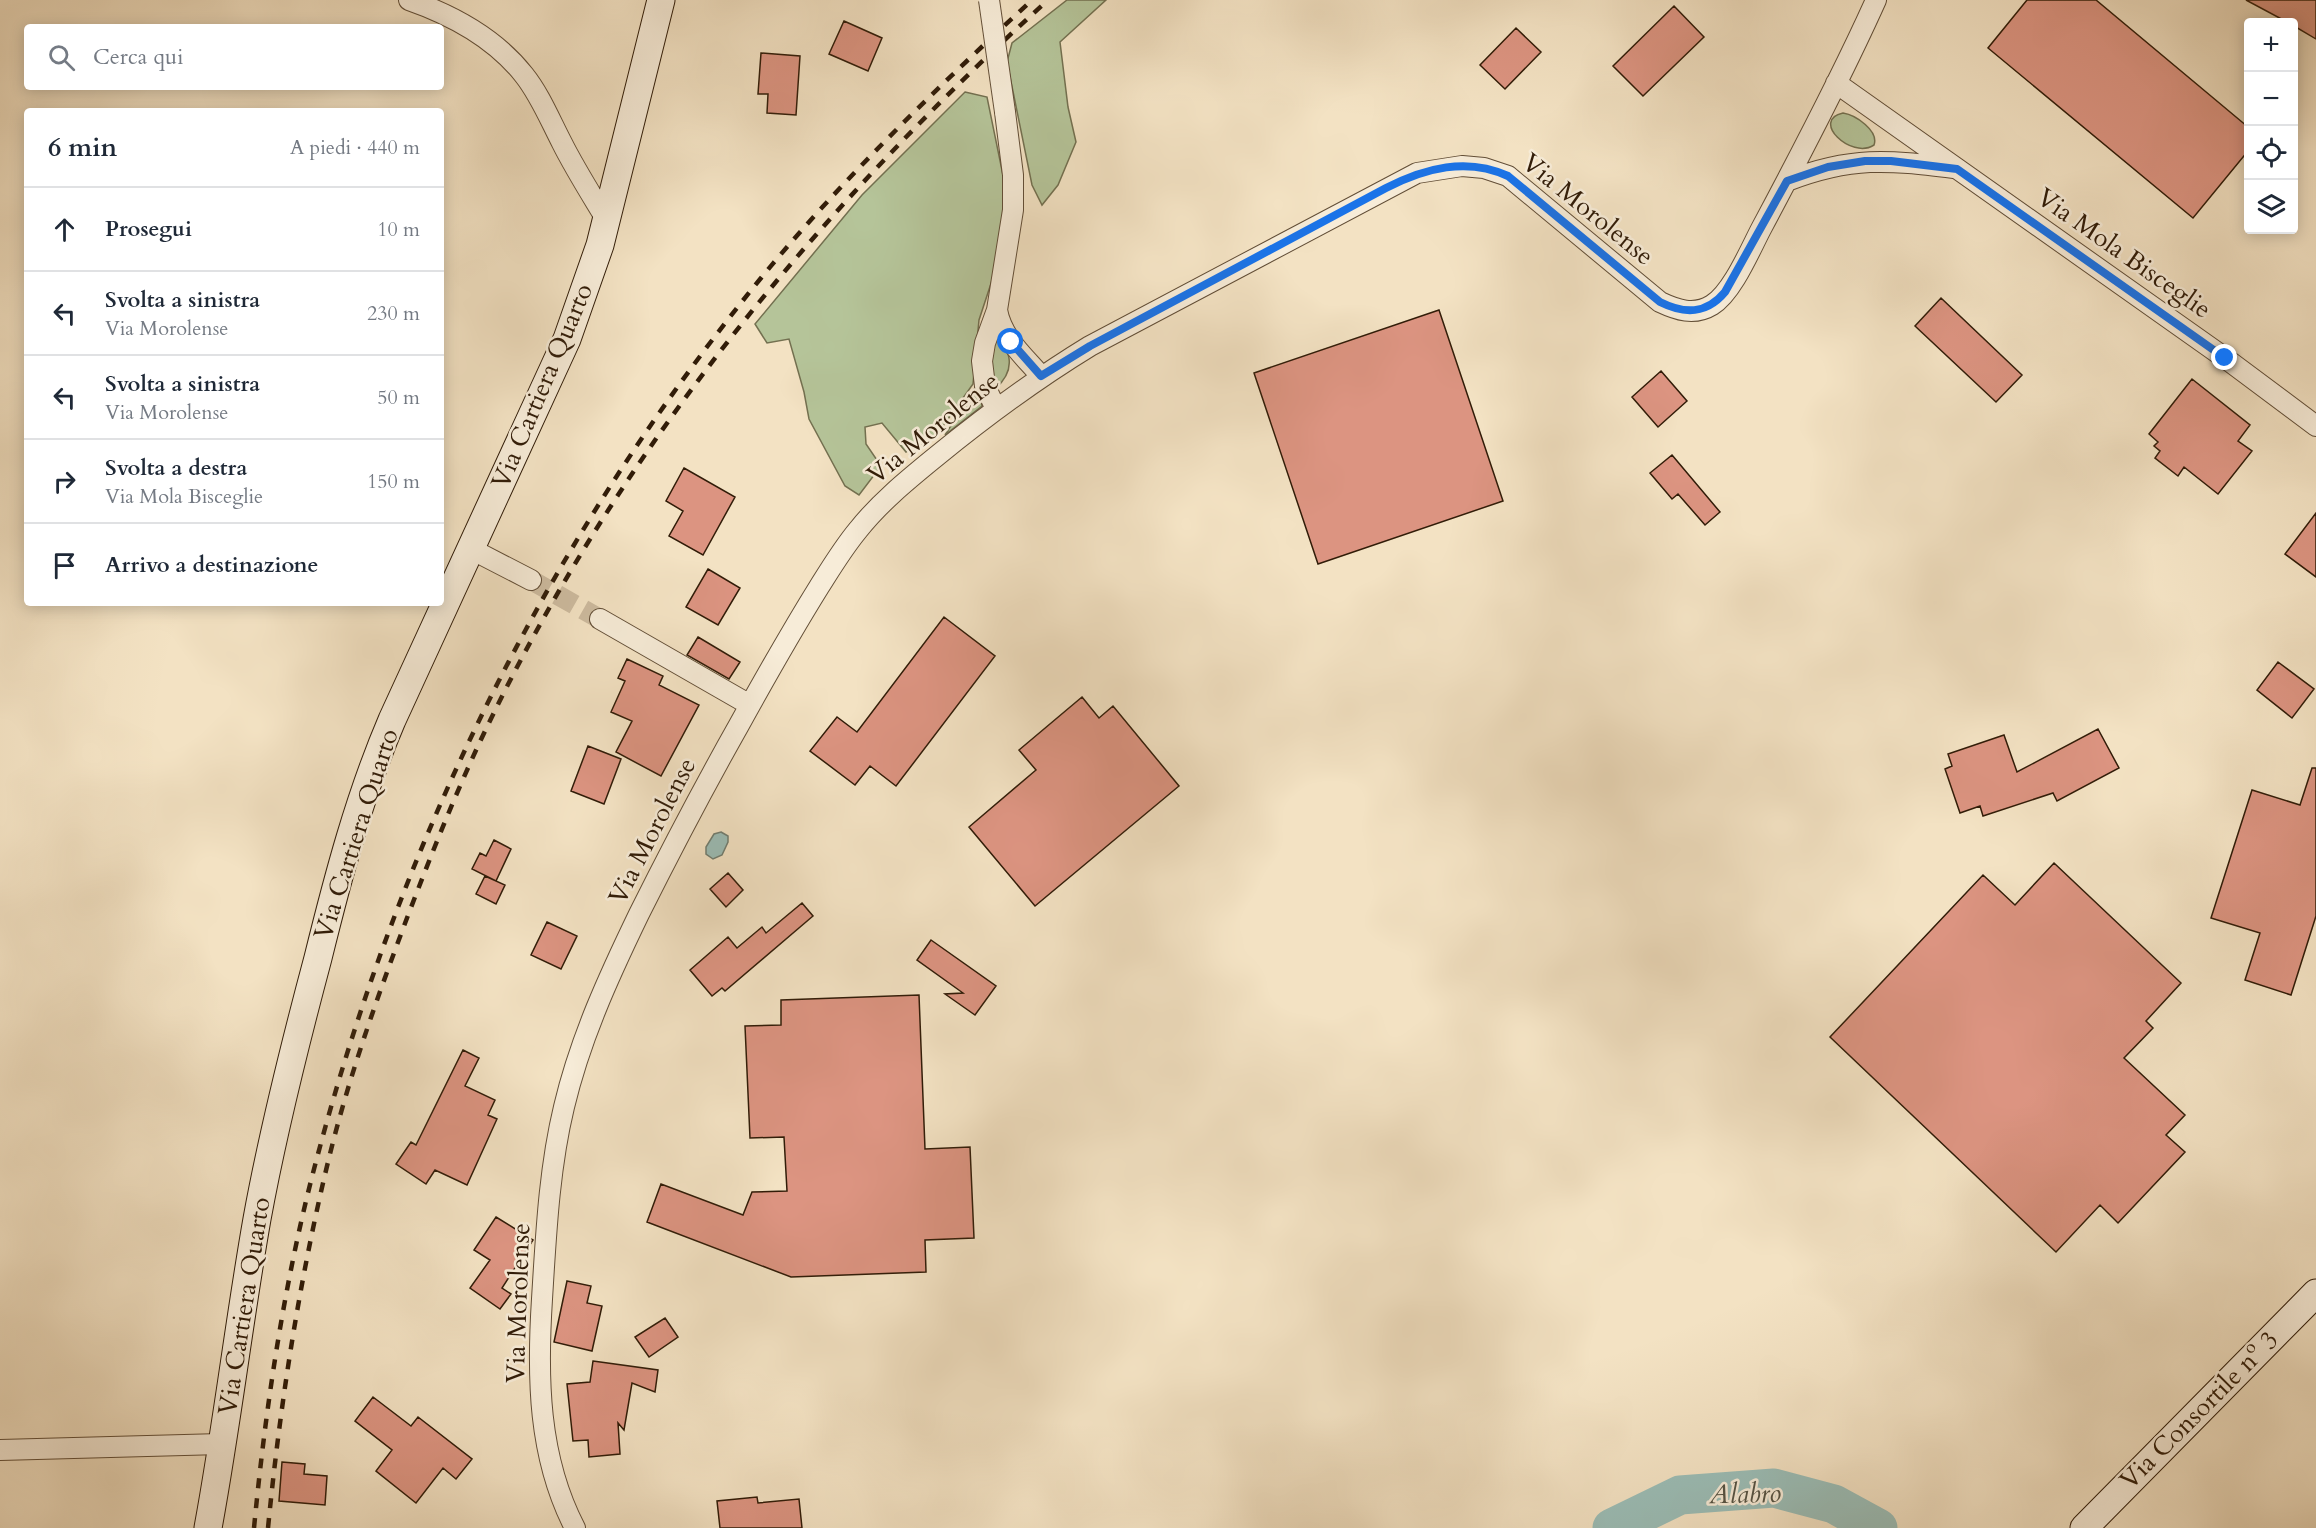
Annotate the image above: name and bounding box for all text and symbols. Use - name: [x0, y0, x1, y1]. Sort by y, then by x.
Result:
- map controls: [2244, 18, 2298, 234]
- button: +: [2244, 18, 2298, 72]
- search box: [24, 24, 444, 90]
- icon: search: [45, 41, 78, 74]
- text: Cerca qui: [93, 42, 183, 72]
- button: −: [2244, 72, 2298, 126]
- button: locate: [2244, 126, 2298, 180]
- text: 6 min: [48, 130, 117, 165]
- text: A piedi · 440 m: [290, 134, 420, 161]
- street label: Via Morolense: [1515, 145, 1661, 273]
- street label: Via Mola Bisceglie: [2030, 180, 2218, 326]
- button: layers: [2244, 180, 2298, 234]
- icon: ahead: [48, 213, 81, 246]
- text: Prosegui: [105, 214, 192, 244]
- text: 10 m: [377, 216, 420, 243]
- street label: Via Cartiera Quarto: [483, 278, 601, 494]
- text: Svolta a sinistra: [105, 285, 260, 315]
- icon: left: [48, 297, 81, 330]
- text: 230 m: [367, 300, 420, 327]
- text: Via Morolense: [105, 315, 228, 342]
- route start: [997, 328, 1023, 354]
- route end: [2211, 344, 2237, 370]
- street label: Via Morolense: [860, 364, 1006, 492]
- text: Svolta a sinistra: [105, 369, 260, 399]
- icon: left: [48, 381, 81, 414]
- text: 50 m: [377, 384, 420, 411]
- text: Via Morolense: [105, 399, 228, 426]
- text: Svolta a destra: [105, 453, 247, 483]
- icon: right: [48, 465, 81, 498]
- text: 150 m: [367, 468, 420, 495]
- text: Via Mola Bisceglie: [105, 483, 263, 510]
- icon: arrive: [48, 549, 81, 582]
- text: Arrivo a destinazione: [105, 550, 318, 580]
- street label: Via Cartiera Quarto: [305, 724, 407, 944]
- street label: Via Morolense: [600, 752, 704, 910]
- street label: Via Cartiera Quarto: [210, 1195, 278, 1417]
- street label: Via Morolense: [498, 1222, 538, 1384]
- street label: Via Consortile nº 3: [2112, 1323, 2286, 1497]
- water label: Alabro: [1708, 1475, 1782, 1513]

